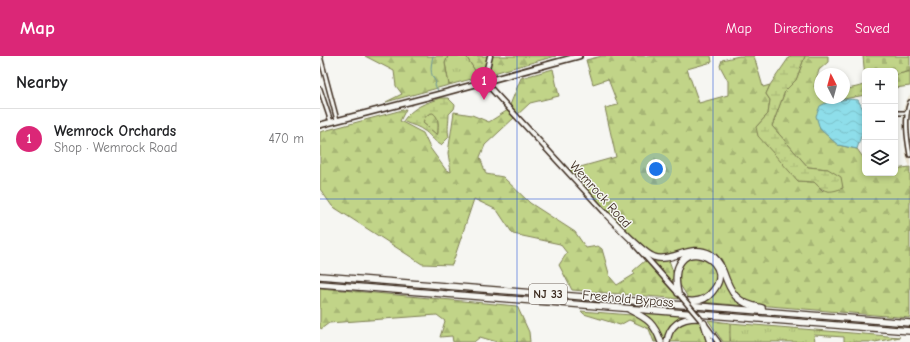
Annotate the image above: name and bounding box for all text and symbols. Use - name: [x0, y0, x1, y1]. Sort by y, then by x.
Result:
- text: Map: [20, 17, 55, 39]
- text: Map: [725, 20, 752, 37]
- text: Directions: [774, 20, 833, 37]
- text: Saved: [855, 20, 890, 37]
- pin: 1: [471, 67, 497, 100]
- north arrow: [814, 68, 850, 104]
- map controls: [862, 68, 898, 176]
- button: +: [862, 68, 898, 104]
- text: Nearby: [16, 73, 67, 92]
- button: −: [862, 104, 898, 140]
- text: Wemrock Orchards: [54, 122, 176, 140]
- text: 1: [26, 131, 32, 146]
- text: 470 m: [269, 131, 304, 146]
- text: Shop · Wemrock Road: [54, 140, 177, 155]
- button: layers: [862, 140, 898, 176]
- street label: Wemrock Road: [567, 158, 634, 231]
- your location: [646, 159, 666, 179]
- road number: NJ 33: [529, 284, 567, 304]
- street label: Freehold Bypass: [582, 287, 674, 310]

